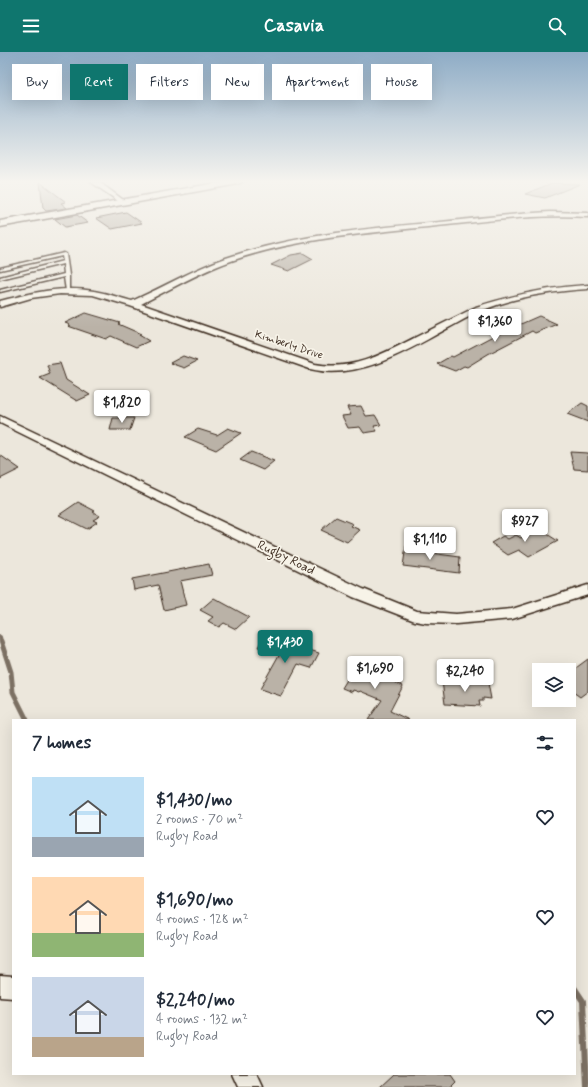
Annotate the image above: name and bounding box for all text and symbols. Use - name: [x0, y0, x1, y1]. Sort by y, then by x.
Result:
- text: Casavia: [264, 14, 324, 38]
- icon: menu: [20, 15, 42, 37]
- icon: search: [546, 15, 568, 37]
- chip: Buy: [12, 64, 62, 100]
- chip: Rent: [70, 64, 128, 100]
- chip: Filters: [136, 64, 203, 100]
- chip: New: [211, 64, 264, 100]
- chip: Apartment: [272, 64, 363, 100]
- chip: House: [371, 64, 432, 100]
- pin: $1,360: [462, 309, 528, 343]
- text: $1,360: [477, 313, 513, 330]
- street label: Kimberly Drive: [253, 327, 325, 363]
- pin: $1,820: [89, 390, 155, 424]
- text: $1,820: [103, 394, 141, 411]
- pin: $927: [501, 509, 549, 543]
- text: $927: [511, 513, 539, 530]
- pin: $1,110: [397, 527, 463, 561]
- text: $1,110: [413, 531, 447, 548]
- street label: Rugby Road: [253, 537, 318, 581]
- pin: $1,430: [252, 630, 318, 664]
- text: $1,430: [267, 634, 303, 651]
- pin: $1,690: [342, 656, 408, 690]
- pin: $2,240: [432, 659, 498, 693]
- text: $1,690: [356, 660, 394, 677]
- text: $2,240: [446, 663, 484, 680]
- map controls: [532, 663, 576, 707]
- button: layers: [532, 663, 576, 707]
- text: 7 homes: [32, 732, 91, 754]
- icon: filters: [534, 732, 556, 754]
- text: $1,430/mo: [156, 789, 232, 811]
- icon: home: [64, 793, 112, 841]
- icon: heart: [534, 806, 556, 828]
- text: 2 rooms · 70 m²: [156, 811, 243, 828]
- text: Rugby Road: [156, 828, 218, 845]
- text: $1,690/mo: [156, 889, 233, 911]
- icon: home: [64, 893, 112, 941]
- icon: heart: [534, 906, 556, 928]
- text: 4 rooms · 128 m²: [156, 911, 248, 928]
- text: Rugby Road: [156, 928, 218, 945]
- text: $2,240/mo: [156, 989, 235, 1011]
- icon: home: [64, 993, 112, 1041]
- icon: heart: [534, 1006, 556, 1028]
- text: 4 rooms · 132 m²: [156, 1011, 248, 1028]
- text: Rugby Road: [156, 1028, 218, 1045]

